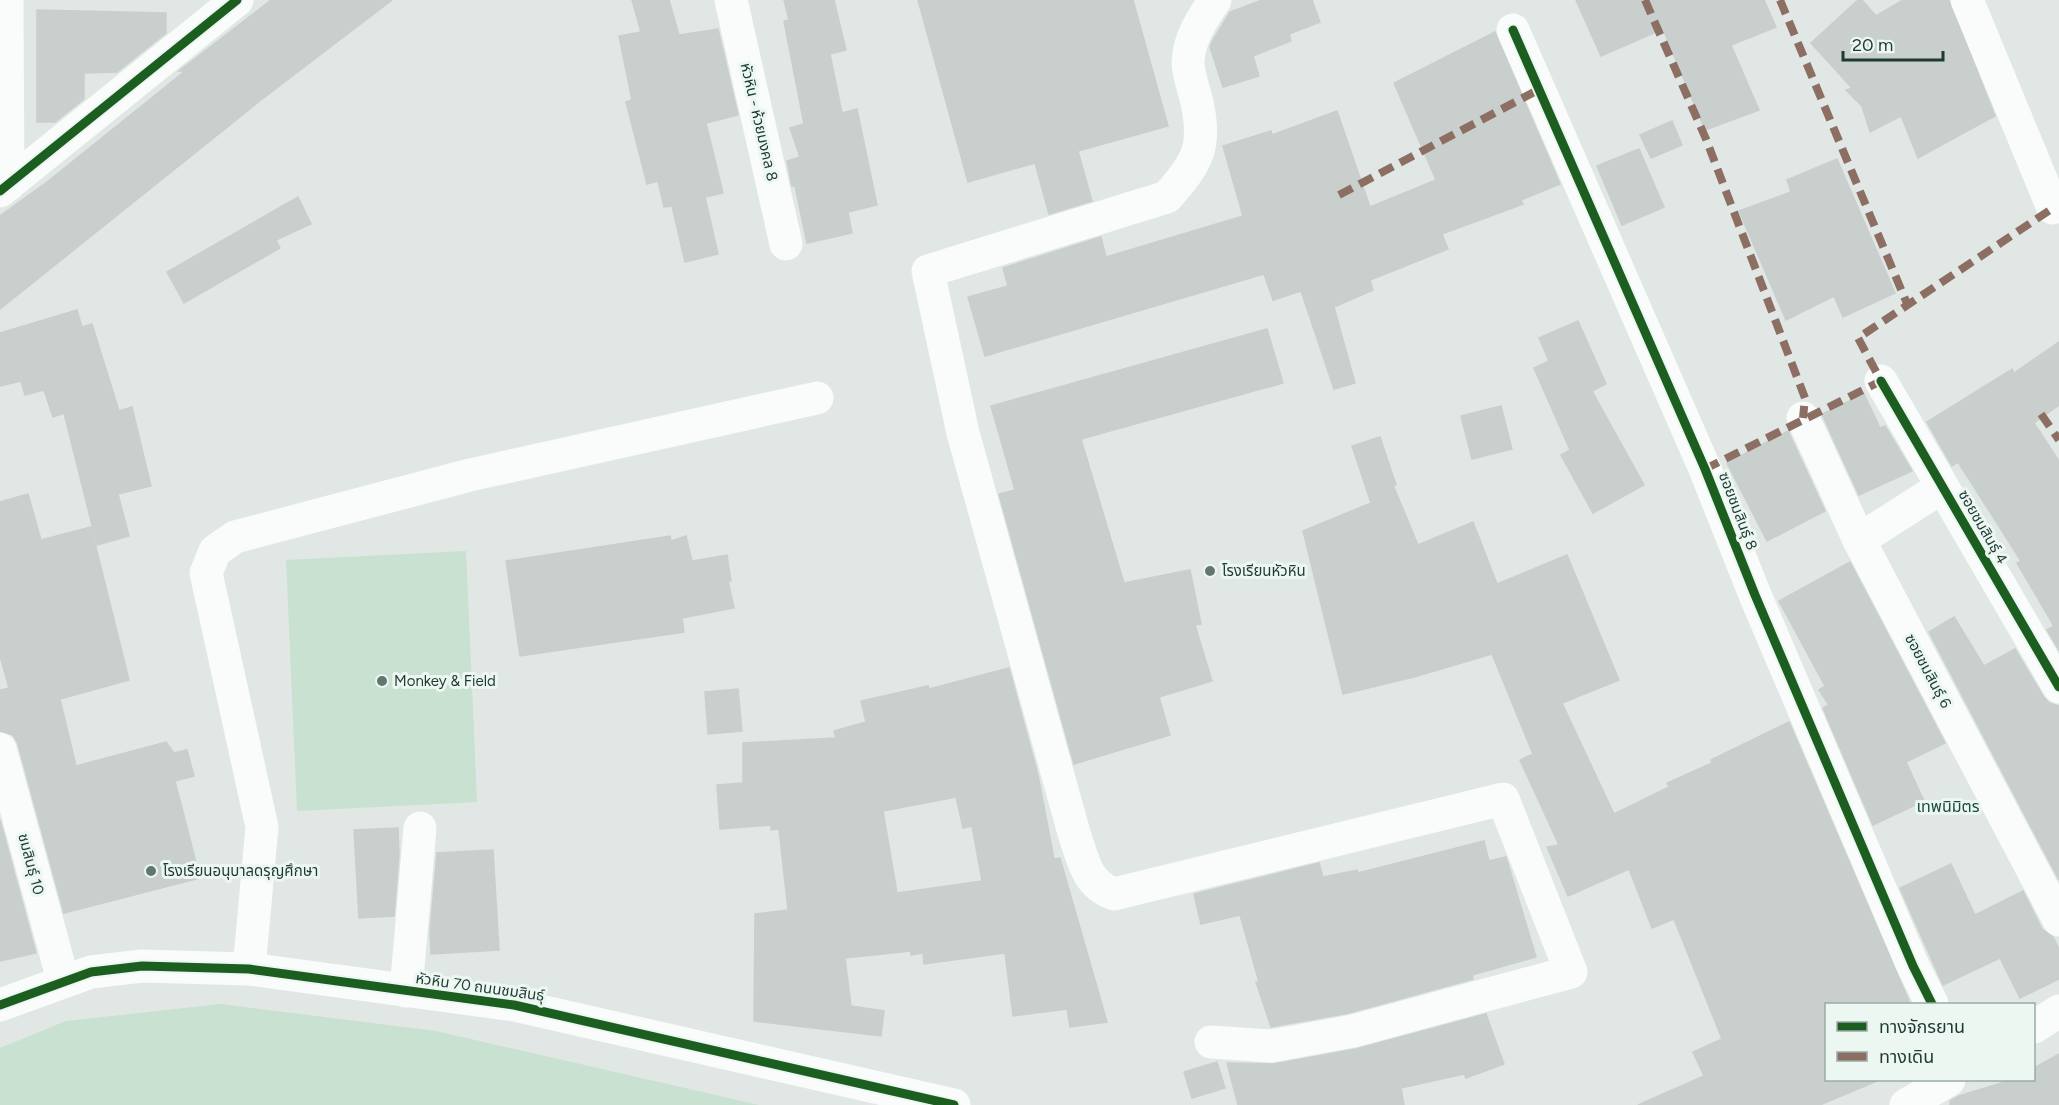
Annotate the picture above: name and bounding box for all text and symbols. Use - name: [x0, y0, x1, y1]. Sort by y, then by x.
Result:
- scale bar: [1843, 24, 1944, 62]
- text: 20 m: [1852, 34, 1893, 56]
- street label: หัวหิน - ห้วยมงคล 8: [737, 61, 781, 183]
- street label: ซอยชมสินธุ์ 8: [1715, 469, 1761, 553]
- street label: ซอยชมสินธุ์ 4: [1955, 487, 2011, 567]
- place label: โรงเรียนหัวหิน: [1222, 562, 1306, 580]
- marker: โรงเรียนหัวหิน: [1203, 564, 1217, 578]
- street label: ซอยชมสินธุ์ 6: [1901, 631, 1955, 712]
- place label: Monkey & Field: [394, 672, 496, 690]
- marker: Monkey & Field: [375, 674, 389, 688]
- district label: เทพนิมิตร: [1916, 797, 1980, 816]
- street label: ชมสินธุ์ 10: [14, 831, 48, 897]
- place label: โรงเรียนอนุบาลดรุญศึกษา: [163, 862, 318, 880]
- marker: โรงเรียนอนุบาลดรุญศึกษา: [144, 864, 158, 878]
- street label: หัวหิน 70 ถนนชมสินธุ์: [414, 969, 546, 1005]
- legend: [1825, 1003, 2035, 1081]
- text: ทางจักรยาน: [1879, 1016, 1965, 1038]
- text: ทางเดิน: [1879, 1046, 1934, 1068]

